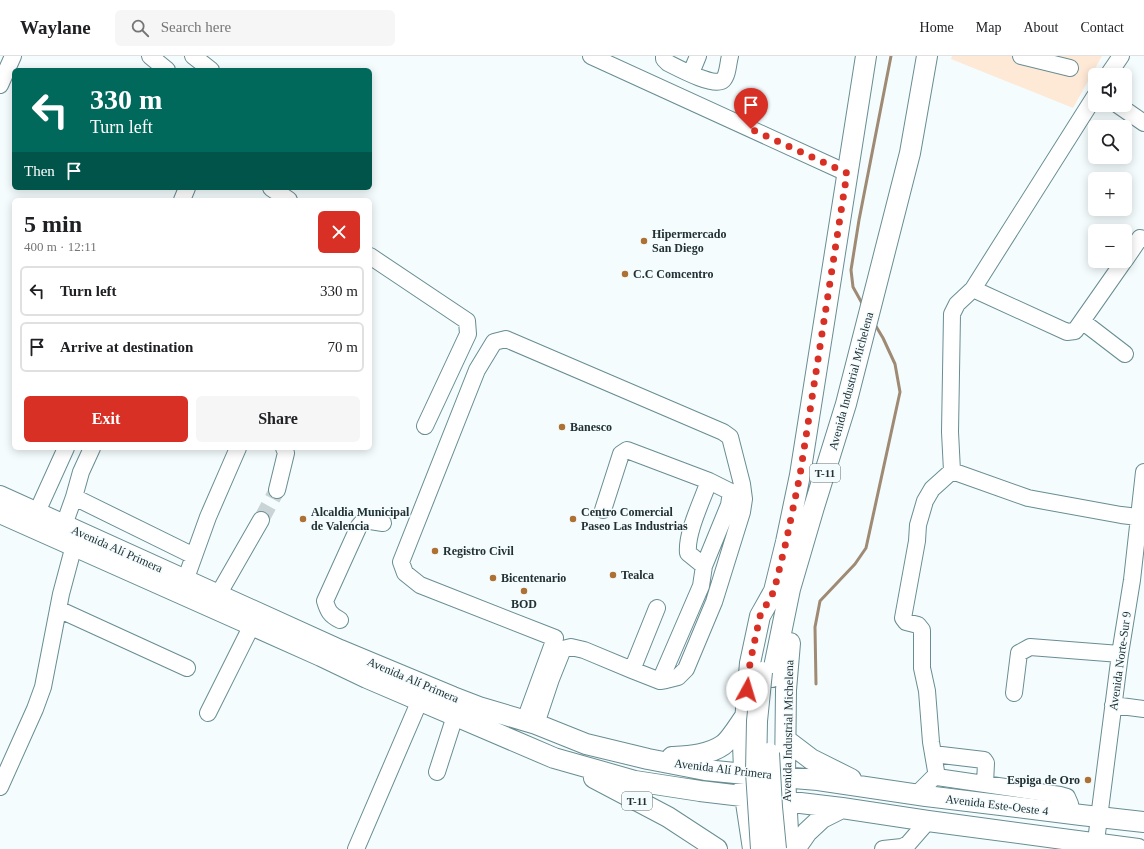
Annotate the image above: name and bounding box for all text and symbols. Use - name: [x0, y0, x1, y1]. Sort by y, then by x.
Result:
- search box: [115, 10, 395, 46]
- text: Waylane: [20, 17, 91, 38]
- icon: search: [129, 17, 151, 39]
- text: Search here: [161, 19, 231, 35]
- text: Home: [920, 20, 954, 35]
- text: Map: [976, 20, 1001, 35]
- text: About: [1023, 20, 1058, 35]
- text: Contact: [1080, 20, 1124, 35]
- map controls: [1088, 68, 1132, 268]
- button: sound: [1088, 68, 1132, 112]
- icon: left: [24, 84, 76, 136]
- text: 330 m: [90, 84, 162, 115]
- pin: [734, 88, 768, 129]
- icon: arrive: [740, 94, 762, 116]
- text: Turn left: [90, 117, 153, 137]
- button: search: [1088, 120, 1132, 164]
- icon: arrive: [63, 160, 85, 182]
- text: Then: [24, 163, 55, 179]
- button: +: [1088, 172, 1132, 216]
- text: 5 min: [24, 211, 82, 237]
- button: close: [318, 211, 360, 253]
- button: −: [1088, 224, 1132, 268]
- place label: Hipermercado San Diego: [652, 227, 726, 255]
- marker: Hipermercado San Diego: [639, 236, 649, 246]
- text: 400 m · 12:11: [24, 239, 97, 254]
- place label: C.C Comcentro: [633, 267, 713, 281]
- marker: C.C Comcentro: [620, 269, 630, 279]
- icon: left: [26, 280, 48, 302]
- text: Turn left: [60, 283, 117, 299]
- text: 330 m: [320, 283, 358, 299]
- street label: Avenida Industrial Michelena: [826, 310, 876, 452]
- icon: arrive: [26, 336, 48, 358]
- text: Arrive at destination: [60, 339, 193, 355]
- text: 70 m: [328, 339, 358, 355]
- button: Exit: [24, 396, 188, 442]
- button: Share: [196, 396, 360, 442]
- place label: Banesco: [570, 420, 612, 434]
- marker: Banesco: [557, 422, 567, 432]
- road number: T-11: [810, 464, 840, 482]
- place label: Alcaldia Municipal de Valencia: [311, 505, 410, 533]
- place label: Centro Comercial Paseo Las Industrias: [581, 505, 688, 533]
- marker: Alcaldia Municipal de Valencia: [298, 514, 308, 524]
- marker: Centro Comercial Paseo Las Industrias: [568, 514, 578, 524]
- street label: Avenida Alí Primera: [69, 523, 165, 576]
- place label: Registro Civil: [443, 544, 514, 558]
- marker: Registro Civil: [430, 546, 440, 556]
- place label: Tealca: [621, 568, 654, 582]
- marker: Tealca: [608, 570, 618, 580]
- place label: Bicentenario: [501, 571, 566, 585]
- marker: Bicentenario: [488, 573, 498, 583]
- marker: BOD: [519, 586, 529, 596]
- place label: BOD: [511, 597, 537, 611]
- street label: Avenida Norte-Sur 9: [1106, 611, 1134, 711]
- street label: Avenida Alí Primera: [365, 654, 462, 706]
- street label: Avenida Industrial Michelena: [780, 659, 796, 802]
- position arrow: [726, 669, 768, 711]
- street label: Avenida Alí Primera: [673, 756, 773, 782]
- place label: Espiga de Oro: [1007, 773, 1080, 787]
- marker: Espiga de Oro: [1083, 775, 1093, 785]
- road number: T-11: [622, 792, 652, 810]
- street label: Avenida Este-Oeste 4: [945, 792, 1049, 818]

